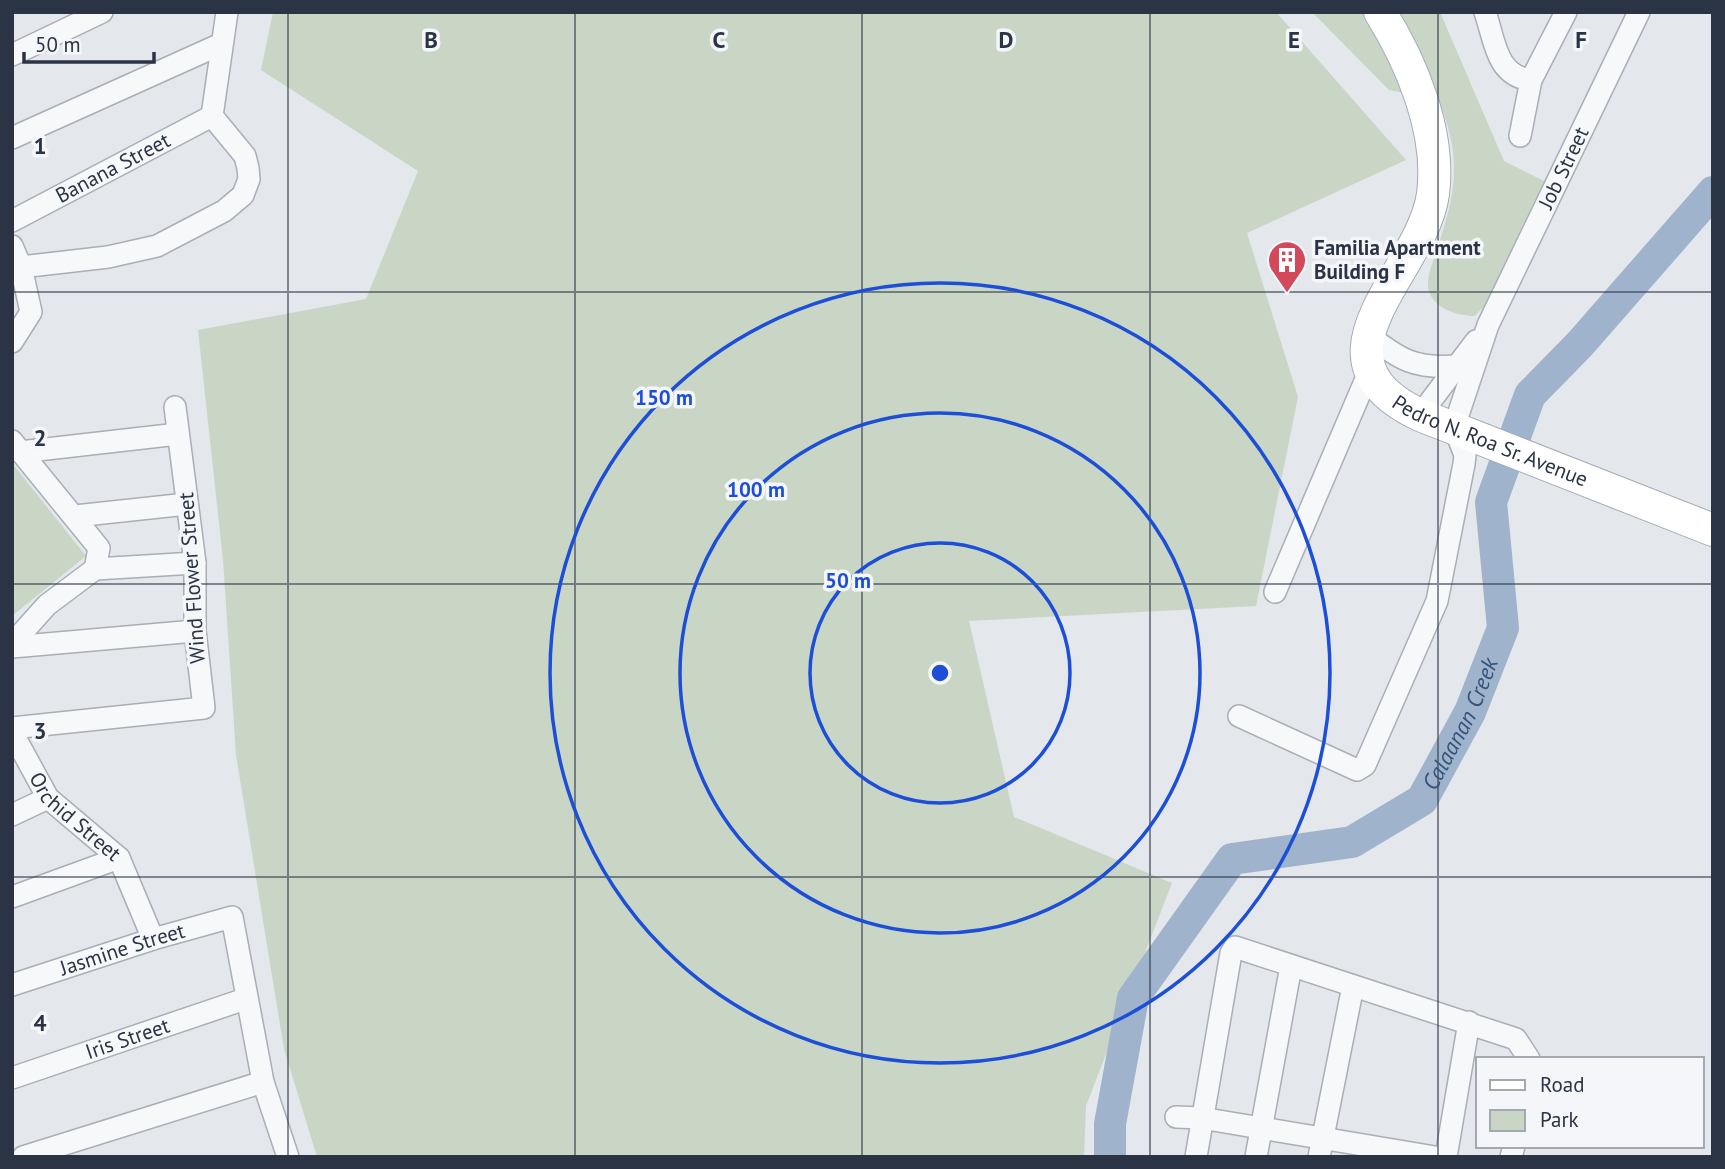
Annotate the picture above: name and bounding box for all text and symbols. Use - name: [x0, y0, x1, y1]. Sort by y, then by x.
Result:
- scale bar: [24, 21, 154, 65]
- text: B: [424, 25, 438, 54]
- text: C: [713, 25, 726, 54]
- text: D: [999, 25, 1013, 54]
- text: E: [1288, 25, 1300, 54]
- text: F: [1575, 25, 1587, 54]
- text: 50 m: [35, 31, 81, 58]
- street label: Job Street: [1532, 122, 1595, 214]
- street label: Banana Street: [51, 126, 175, 209]
- text: 1: [33, 131, 47, 160]
- place label: Familia Apartment Building F: [1314, 234, 1481, 285]
- building icon: Familia Apartment Building F: [1266, 239, 1308, 294]
- text: 150 m: [635, 384, 693, 411]
- street label: Pedro N. Roa Sr. Avenue: [1387, 388, 1592, 493]
- text: 2: [33, 423, 47, 452]
- text: 100 m: [727, 476, 785, 503]
- street label: Wind Flower Street: [172, 491, 211, 665]
- text: 50 m: [825, 567, 871, 594]
- water label: Calaanan Creek: [1415, 652, 1505, 795]
- centre of rings: [928, 661, 952, 685]
- text: 3: [33, 716, 47, 745]
- street label: Orchid Street: [23, 767, 127, 867]
- street label: Jasmine Street: [55, 917, 188, 982]
- text: 4: [33, 1008, 47, 1037]
- street label: Iris Street: [82, 1012, 173, 1065]
- legend: [1476, 1057, 1704, 1148]
- text: Road: [1540, 1071, 1584, 1098]
- text: Park: [1540, 1106, 1579, 1133]

